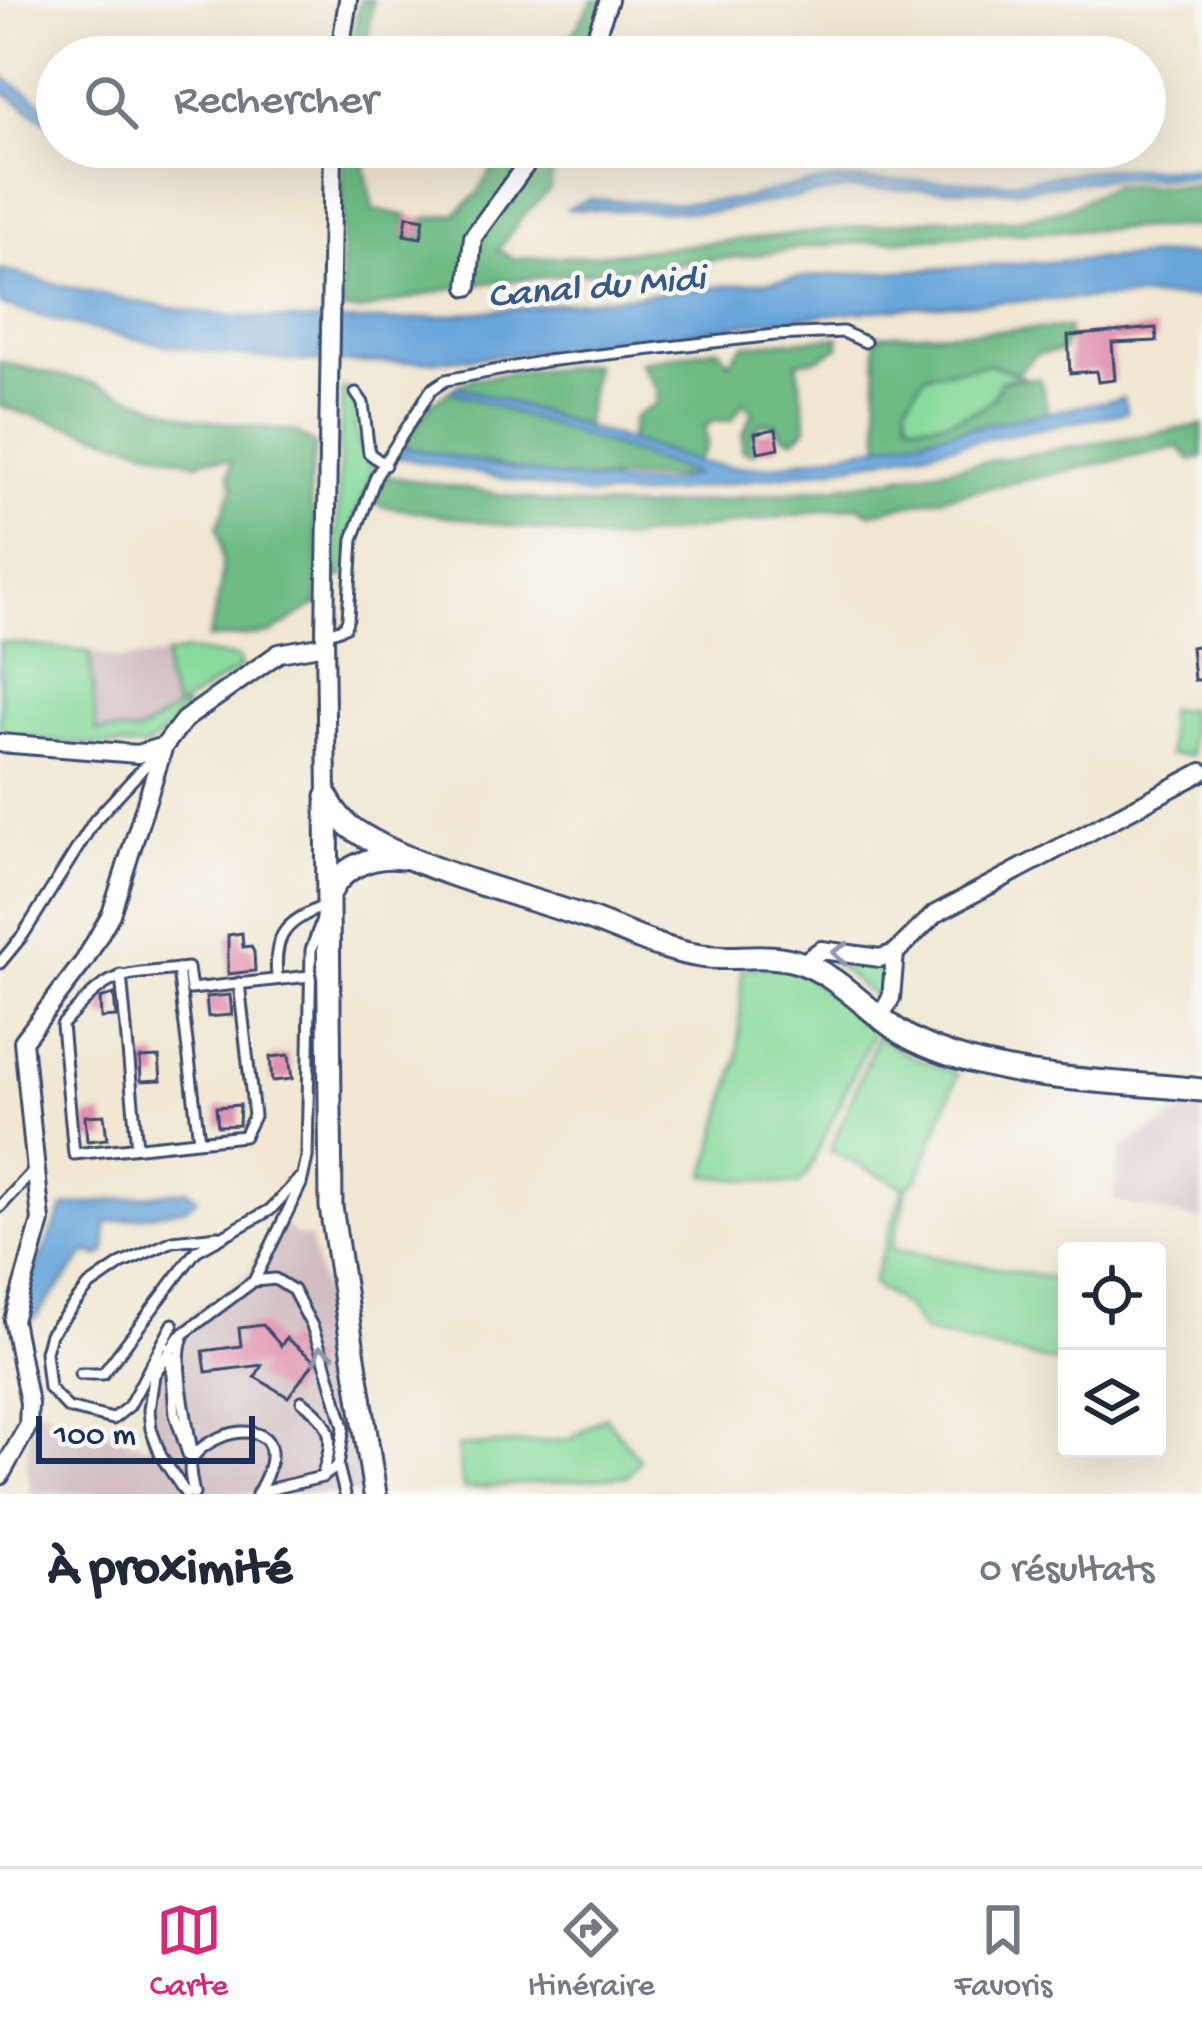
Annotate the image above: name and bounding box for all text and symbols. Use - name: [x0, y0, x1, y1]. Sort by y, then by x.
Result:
- search box: [36, 36, 1166, 168]
- icon: search: [78, 69, 144, 135]
- text: Rechercher: [174, 76, 378, 129]
- water label: Canal du Midi: [486, 257, 712, 322]
- one-way arrow: [830, 941, 849, 966]
- map controls: [1058, 1242, 1166, 1458]
- button: locate: [1058, 1242, 1166, 1350]
- one-way arrow: [311, 1344, 336, 1365]
- button: layers: [1058, 1350, 1166, 1458]
- scale bar: [36, 1410, 255, 1463]
- text: 100 m: [54, 1418, 136, 1456]
- text: À proximité: [48, 1542, 292, 1602]
- text: 0 résultats: [980, 1549, 1154, 1595]
- tab: Carte: [150, 1897, 228, 2007]
- tab: Itinéraire: [528, 1897, 655, 2007]
- tab: Favoris: [954, 1897, 1052, 2007]

